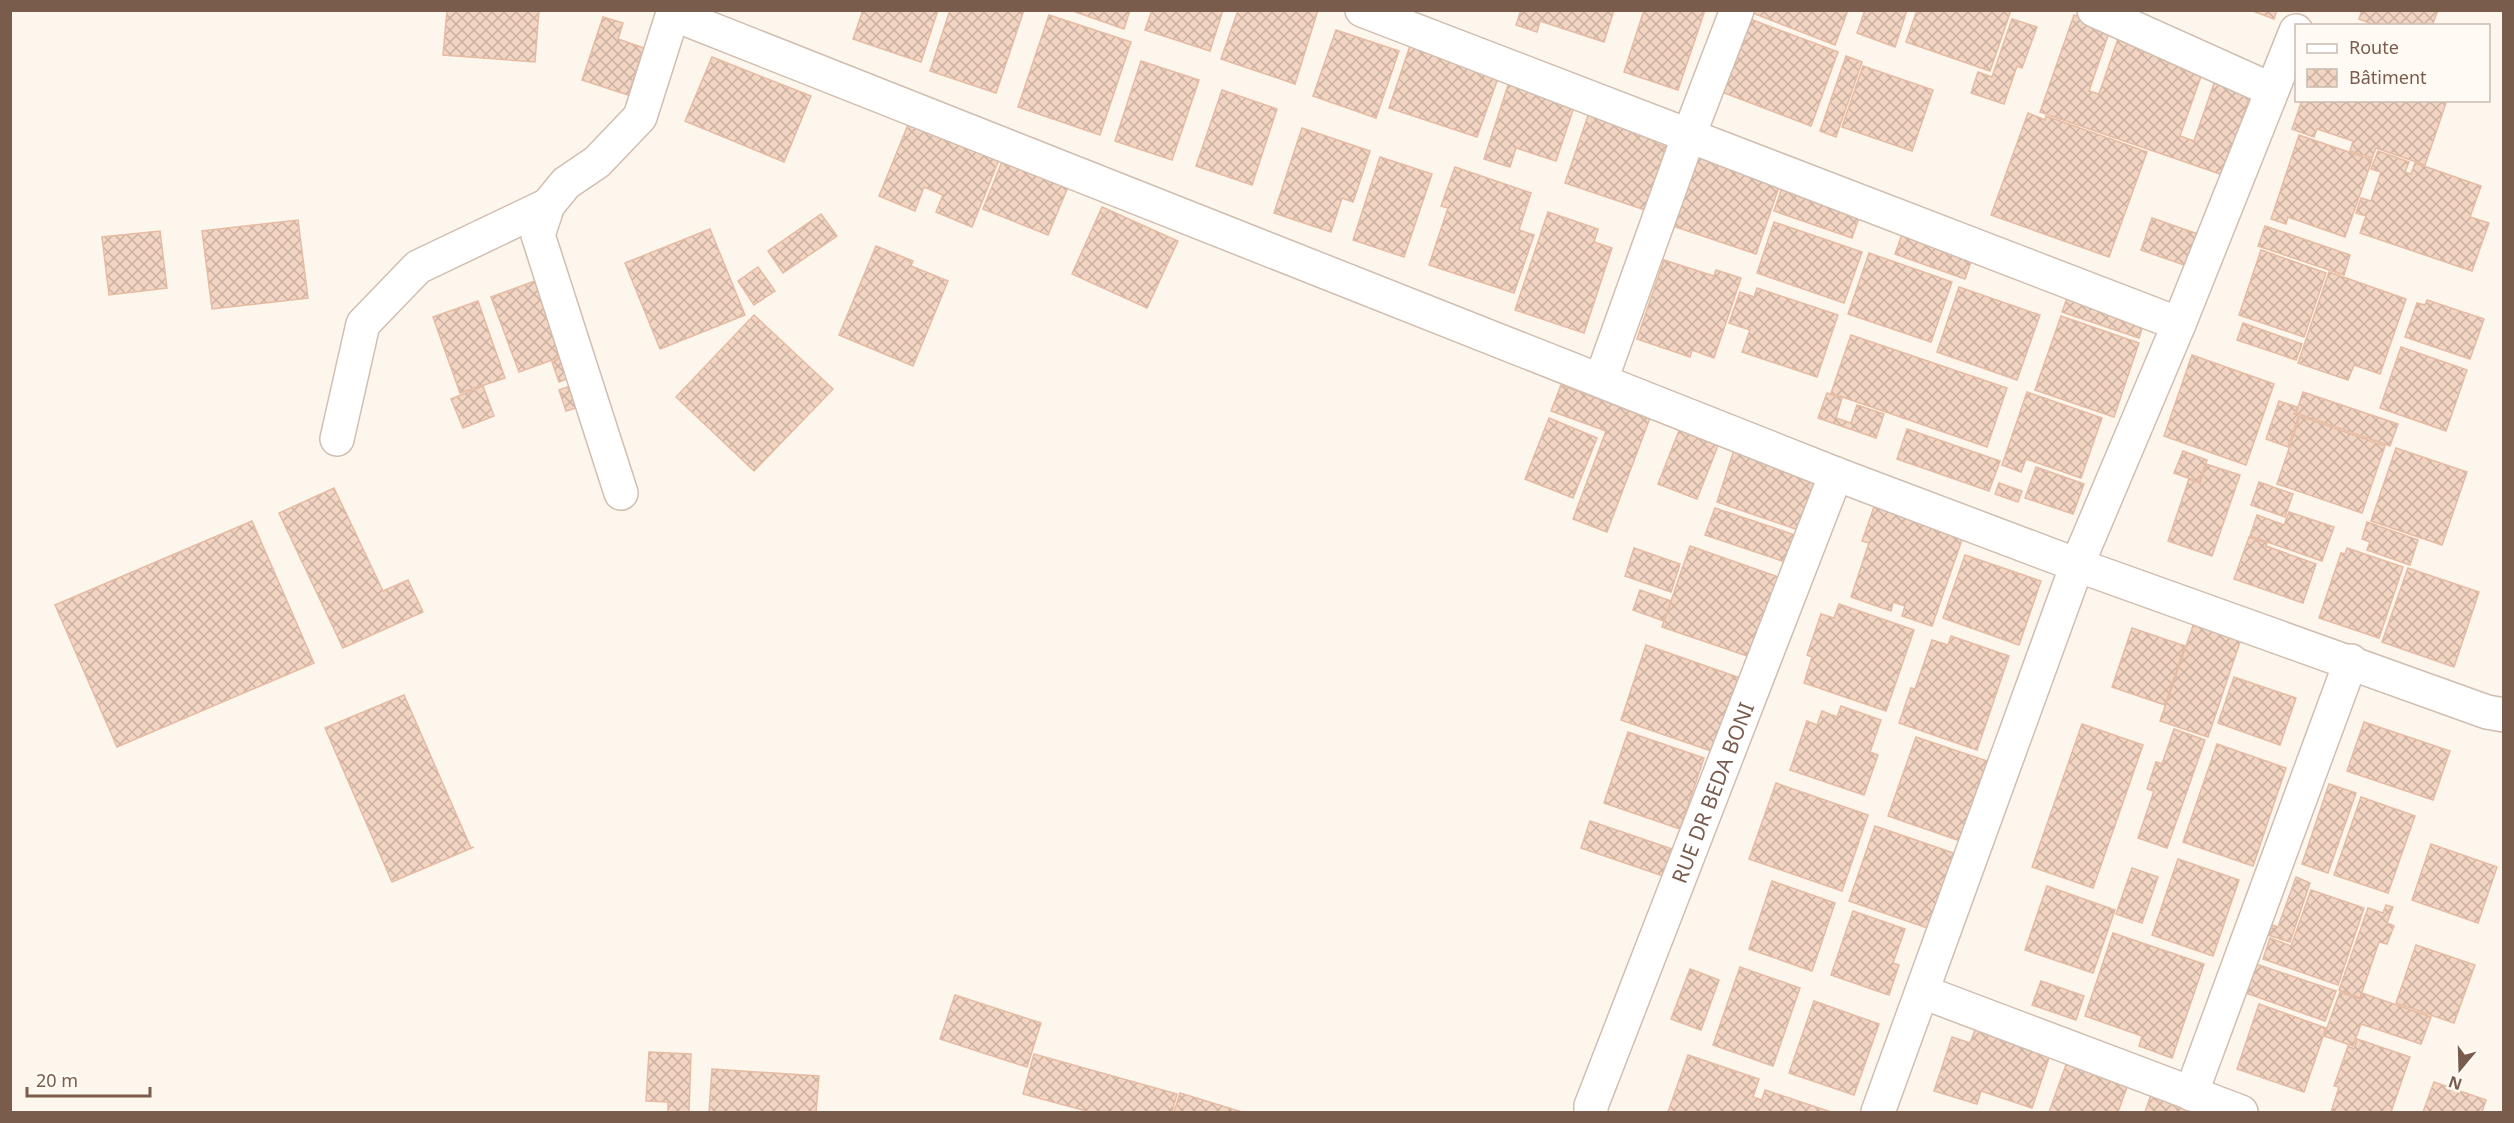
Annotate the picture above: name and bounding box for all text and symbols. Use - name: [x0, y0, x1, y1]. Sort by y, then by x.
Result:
- legend: [2295, 24, 2490, 102]
- text: Route: [2349, 35, 2399, 59]
- text: Bâtiment: [2349, 65, 2427, 89]
- street label: RUE DR BEDA BONI: [1665, 698, 1760, 887]
- north arrow: [2430, 1039, 2490, 1099]
- scale bar: [27, 1060, 150, 1098]
- text: 20 m: [36, 1068, 78, 1092]
- text: N: [2445, 1071, 2465, 1096]

